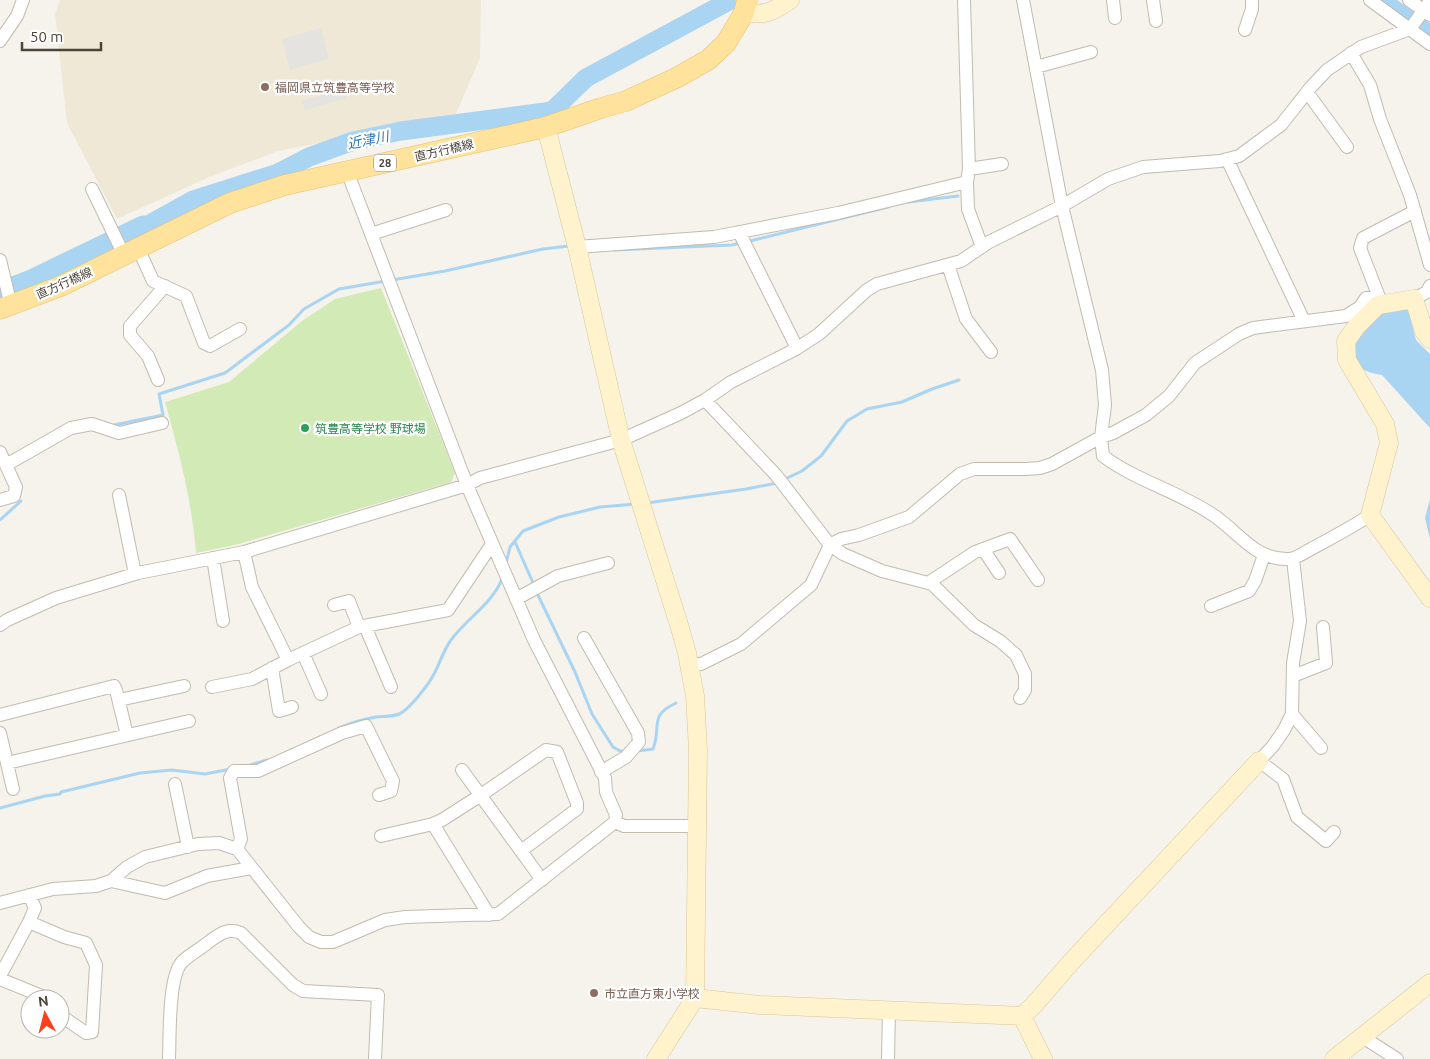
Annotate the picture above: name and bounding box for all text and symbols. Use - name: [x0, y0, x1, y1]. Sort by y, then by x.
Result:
- scale bar: [22, 20, 101, 52]
- text: 50 m: [30, 28, 63, 45]
- marker: 福岡県立筑豊高等学校: [259, 81, 271, 93]
- place label: 福岡県立筑豊高等学校: [275, 81, 395, 94]
- water label: 近津川: [346, 128, 392, 152]
- street label: 直方行橋線: [413, 137, 475, 163]
- road number: 28: [374, 154, 396, 172]
- street label: 直方行橋線: [34, 265, 94, 301]
- marker: 筑豊高等学校 野球場: [299, 422, 311, 434]
- place label: 筑豊高等学校 野球場: [315, 422, 426, 435]
- marker: 市立直方東小学校: [588, 987, 600, 999]
- place label: 市立直方東小学校: [604, 987, 700, 1000]
- north arrow: [20, 989, 70, 1039]
- text: N: [37, 993, 50, 1010]

